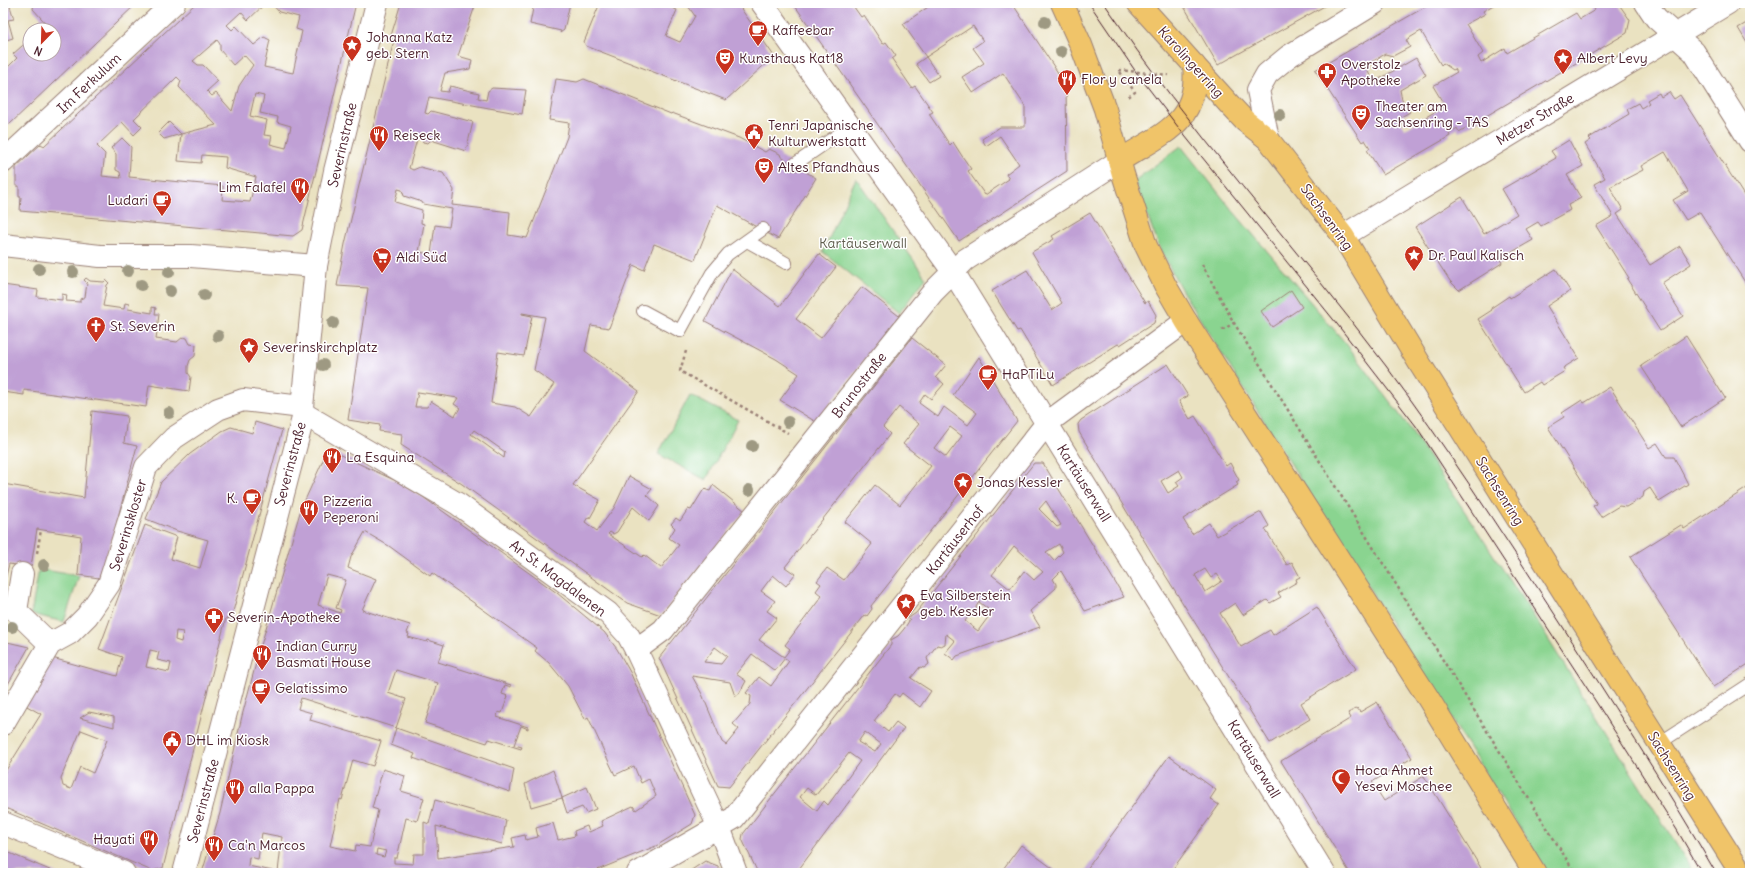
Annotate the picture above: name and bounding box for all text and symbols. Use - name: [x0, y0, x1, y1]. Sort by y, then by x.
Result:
- cafe icon: Kaffeebar: [747, 19, 769, 47]
- place label: Kaffeebar: [772, 21, 834, 39]
- north arrow: [22, 22, 62, 62]
- street label: Karolingerring: [1154, 22, 1228, 102]
- place label: Johanna Katz geb. Stern: [366, 28, 453, 62]
- place icon: Johanna Katz geb. Stern: [341, 34, 363, 62]
- text: N: [32, 43, 44, 59]
- theatre icon: Kunsthaus Kat18: [714, 47, 736, 75]
- place icon: Albert Levy: [1552, 47, 1574, 75]
- street label: Im Ferkulum: [53, 49, 125, 117]
- place label: Kunsthaus Kat18: [739, 49, 844, 67]
- place label: Albert Levy: [1577, 49, 1648, 67]
- place label: Overstolz Apotheke: [1341, 55, 1401, 89]
- pharmacy icon: Overstolz Apotheke: [1316, 61, 1338, 89]
- restaurant icon: Flor y canela: [1056, 68, 1078, 96]
- place label: Flor y canela: [1081, 70, 1162, 88]
- street label: Metzer Straße: [1493, 89, 1577, 149]
- place label: Theater am Sachsenring - TAS: [1375, 97, 1489, 131]
- street label: Severinstraße: [324, 101, 360, 189]
- theatre icon: Theater am Sachsenring - TAS: [1350, 103, 1372, 131]
- place label: Tenri Japanische Kulturwerkstatt: [768, 116, 874, 150]
- public building icon: Tenri Japanische Kulturwerkstatt: [743, 122, 765, 150]
- restaurant icon: Reiseck: [368, 124, 390, 152]
- place label: Reiseck: [393, 126, 440, 144]
- theatre icon: Altes Pfandhaus: [753, 156, 775, 184]
- place label: Altes Pfandhaus: [778, 158, 880, 176]
- restaurant icon: Lim Falafel: [289, 176, 311, 204]
- place label: Lim Falafel: [218, 178, 286, 196]
- street label: Sachsenring: [1297, 180, 1357, 254]
- cafe icon: Ludari: [151, 189, 173, 217]
- place label: Ludari: [107, 191, 148, 209]
- park label: Kartäuserwall: [819, 234, 907, 252]
- place icon: Dr. Paul Kalisch: [1403, 244, 1425, 272]
- supermarket icon: Aldi Süd: [371, 246, 393, 274]
- place label: Dr. Paul Kalisch: [1428, 246, 1524, 264]
- place label: Aldi Süd: [396, 248, 447, 266]
- church icon: St. Severin: [85, 315, 107, 343]
- place label: St. Severin: [110, 317, 175, 335]
- place icon: Severinskirchplatz: [238, 336, 260, 364]
- place label: Severinskirchplatz: [263, 338, 378, 356]
- street label: Brunostraße: [828, 348, 890, 422]
- cafe icon: HaPTiLu: [977, 363, 999, 391]
- place label: HaPTiLu: [1002, 365, 1054, 383]
- street label: Severinstraße: [270, 420, 310, 508]
- street label: Kartäuserwall: [1053, 441, 1115, 525]
- restaurant icon: La Esquina: [321, 446, 343, 474]
- place label: La Esquina: [346, 448, 415, 466]
- street label: Sachsenring: [1472, 453, 1528, 529]
- place icon: Jonas Kessler: [952, 471, 974, 499]
- place label: Jonas Kessler: [977, 473, 1063, 491]
- street label: Severinskloster: [105, 477, 151, 573]
- cafe icon: K.: [241, 487, 263, 515]
- place label: K.: [226, 489, 238, 507]
- place label: Pizzeria Peperoni: [323, 492, 379, 526]
- restaurant icon: Pizzeria Peperoni: [298, 498, 320, 526]
- street label: Kartäuserhof: [922, 501, 988, 578]
- street label: An St. Magdalenen: [506, 536, 610, 620]
- place label: Eva Silberstein geb. Kessler: [920, 586, 1011, 620]
- place icon: Eva Silberstein geb. Kessler: [895, 592, 917, 620]
- pharmacy icon: Severin-Apotheke: [203, 606, 225, 634]
- place label: Severin-Apotheke: [228, 608, 340, 626]
- place label: Indian Curry Basmati House: [276, 637, 371, 671]
- restaurant icon: Indian Curry Basmati House: [251, 643, 273, 671]
- cafe icon: Gelatissimo: [250, 677, 272, 705]
- place label: Gelatissimo: [275, 679, 348, 697]
- street label: Kartäuserwall: [1224, 717, 1284, 801]
- street label: Sachsenring: [1644, 728, 1700, 804]
- public building icon: DHL im Kiosk: [161, 729, 183, 757]
- place label: DHL im Kiosk: [186, 731, 269, 749]
- street label: Severinstraße: [183, 757, 223, 845]
- place label: Hoca Ahmet Yesevi Moschee: [1355, 761, 1452, 795]
- mosque icon: Hoca Ahmet Yesevi Moschee: [1330, 767, 1352, 795]
- restaurant icon: alla Pappa: [224, 777, 246, 805]
- place label: alla Pappa: [249, 779, 315, 797]
- restaurant icon: Hayati: [138, 828, 160, 856]
- place label: Hayati: [93, 830, 135, 848]
- restaurant icon: Ca'n Marcos: [203, 834, 225, 862]
- place label: Ca'n Marcos: [228, 836, 305, 854]

